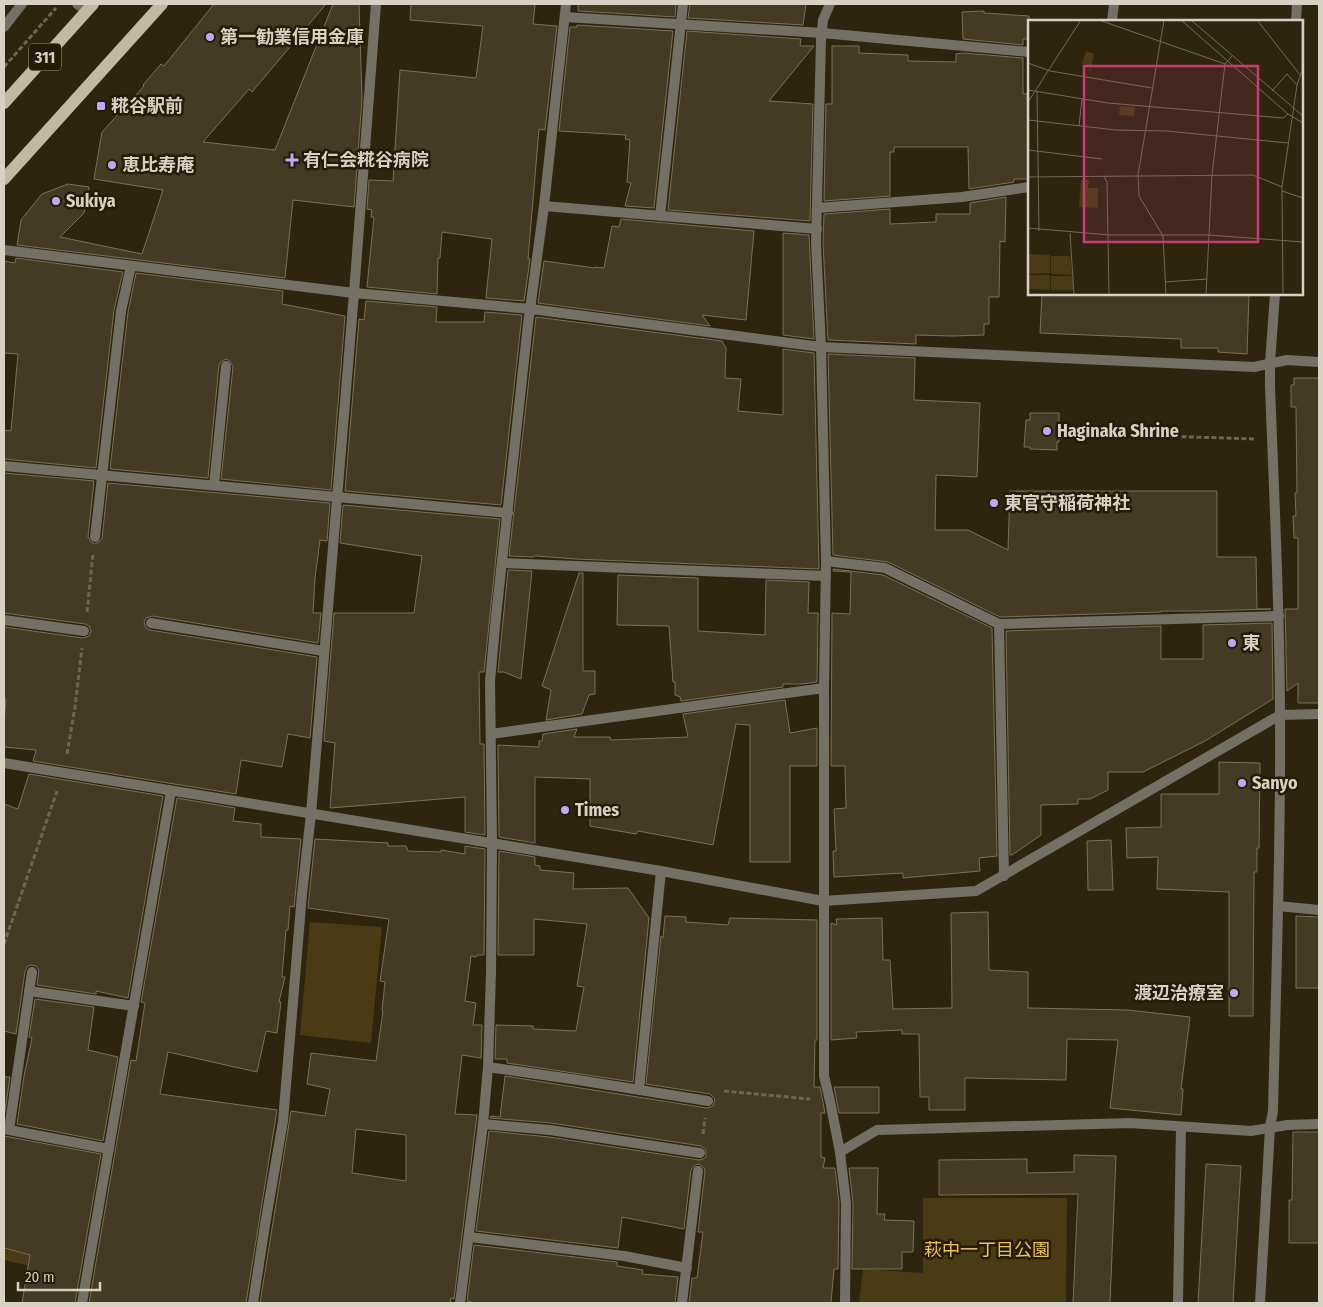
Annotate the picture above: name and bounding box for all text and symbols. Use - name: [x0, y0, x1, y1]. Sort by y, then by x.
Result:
- inset map: [1028, 20, 1303, 295]
- place label: 第一勧業信用金庫: [220, 26, 364, 48]
- marker: 第一勧業信用金庫: [204, 31, 216, 43]
- road number: 311: [29, 44, 61, 70]
- place label: 糀谷駅前: [111, 95, 183, 117]
- marker: 糀谷駅前: [95, 100, 107, 112]
- place label: 有仁会糀谷病院: [303, 149, 429, 171]
- marker: 有仁会糀谷病院: [285, 153, 299, 167]
- place label: 恵比寿庵: [122, 154, 194, 176]
- marker: 恵比寿庵: [106, 159, 118, 171]
- place label: Sukiya: [66, 190, 116, 212]
- marker: Sukiya: [50, 195, 62, 207]
- place label: Haginaka Shrine: [1057, 420, 1179, 442]
- marker: Haginaka Shrine: [1041, 425, 1053, 437]
- place label: 東官守稲荷神社: [1004, 492, 1130, 514]
- marker: 東官守稲荷神社: [988, 497, 1000, 509]
- place label: 東: [1242, 632, 1260, 654]
- marker: 東: [1226, 637, 1238, 649]
- place label: Sanyo: [1252, 772, 1298, 794]
- marker: Sanyo: [1236, 777, 1248, 789]
- place label: Times: [575, 799, 619, 821]
- marker: Times: [559, 804, 571, 816]
- place label: 渡辺治療室: [1134, 982, 1224, 1004]
- marker: 渡辺治療室: [1228, 987, 1240, 999]
- park label: 萩中一丁目公園: [924, 1239, 1050, 1261]
- scale bar: [18, 1260, 100, 1292]
- text: 20 m: [25, 1268, 55, 1286]

